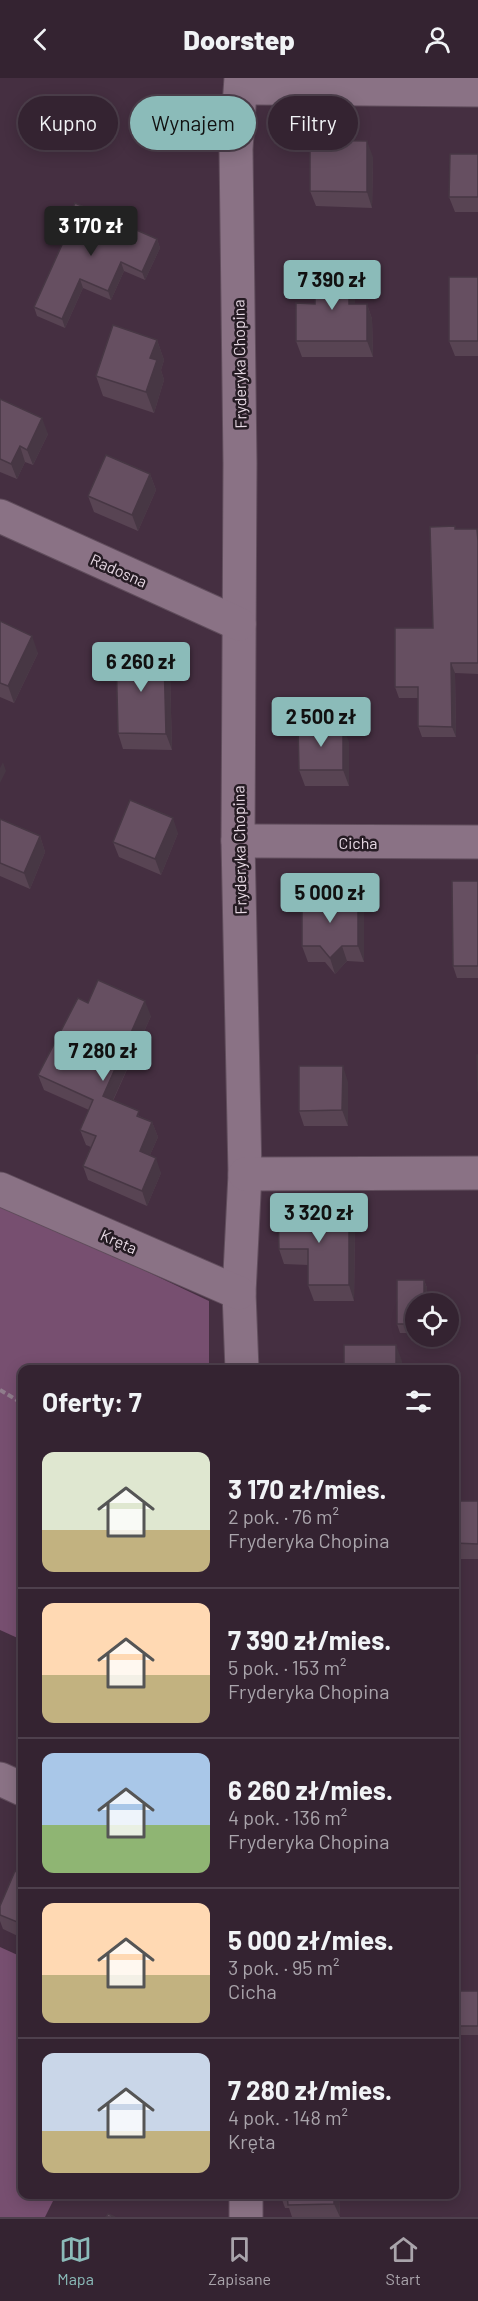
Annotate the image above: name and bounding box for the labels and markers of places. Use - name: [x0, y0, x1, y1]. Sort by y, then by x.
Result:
- pin: 3 170 zł: [29, 206, 153, 257]
- pin: 7 390 zł: [270, 260, 394, 311]
- pin: 6 260 zł: [79, 642, 203, 693]
- pin: 2 500 zł: [259, 697, 383, 748]
- pin: 5 000 zł: [268, 873, 392, 924]
- pin: 7 280 zł: [41, 1031, 165, 1082]
- pin: 3 320 zł: [257, 1193, 381, 1244]

